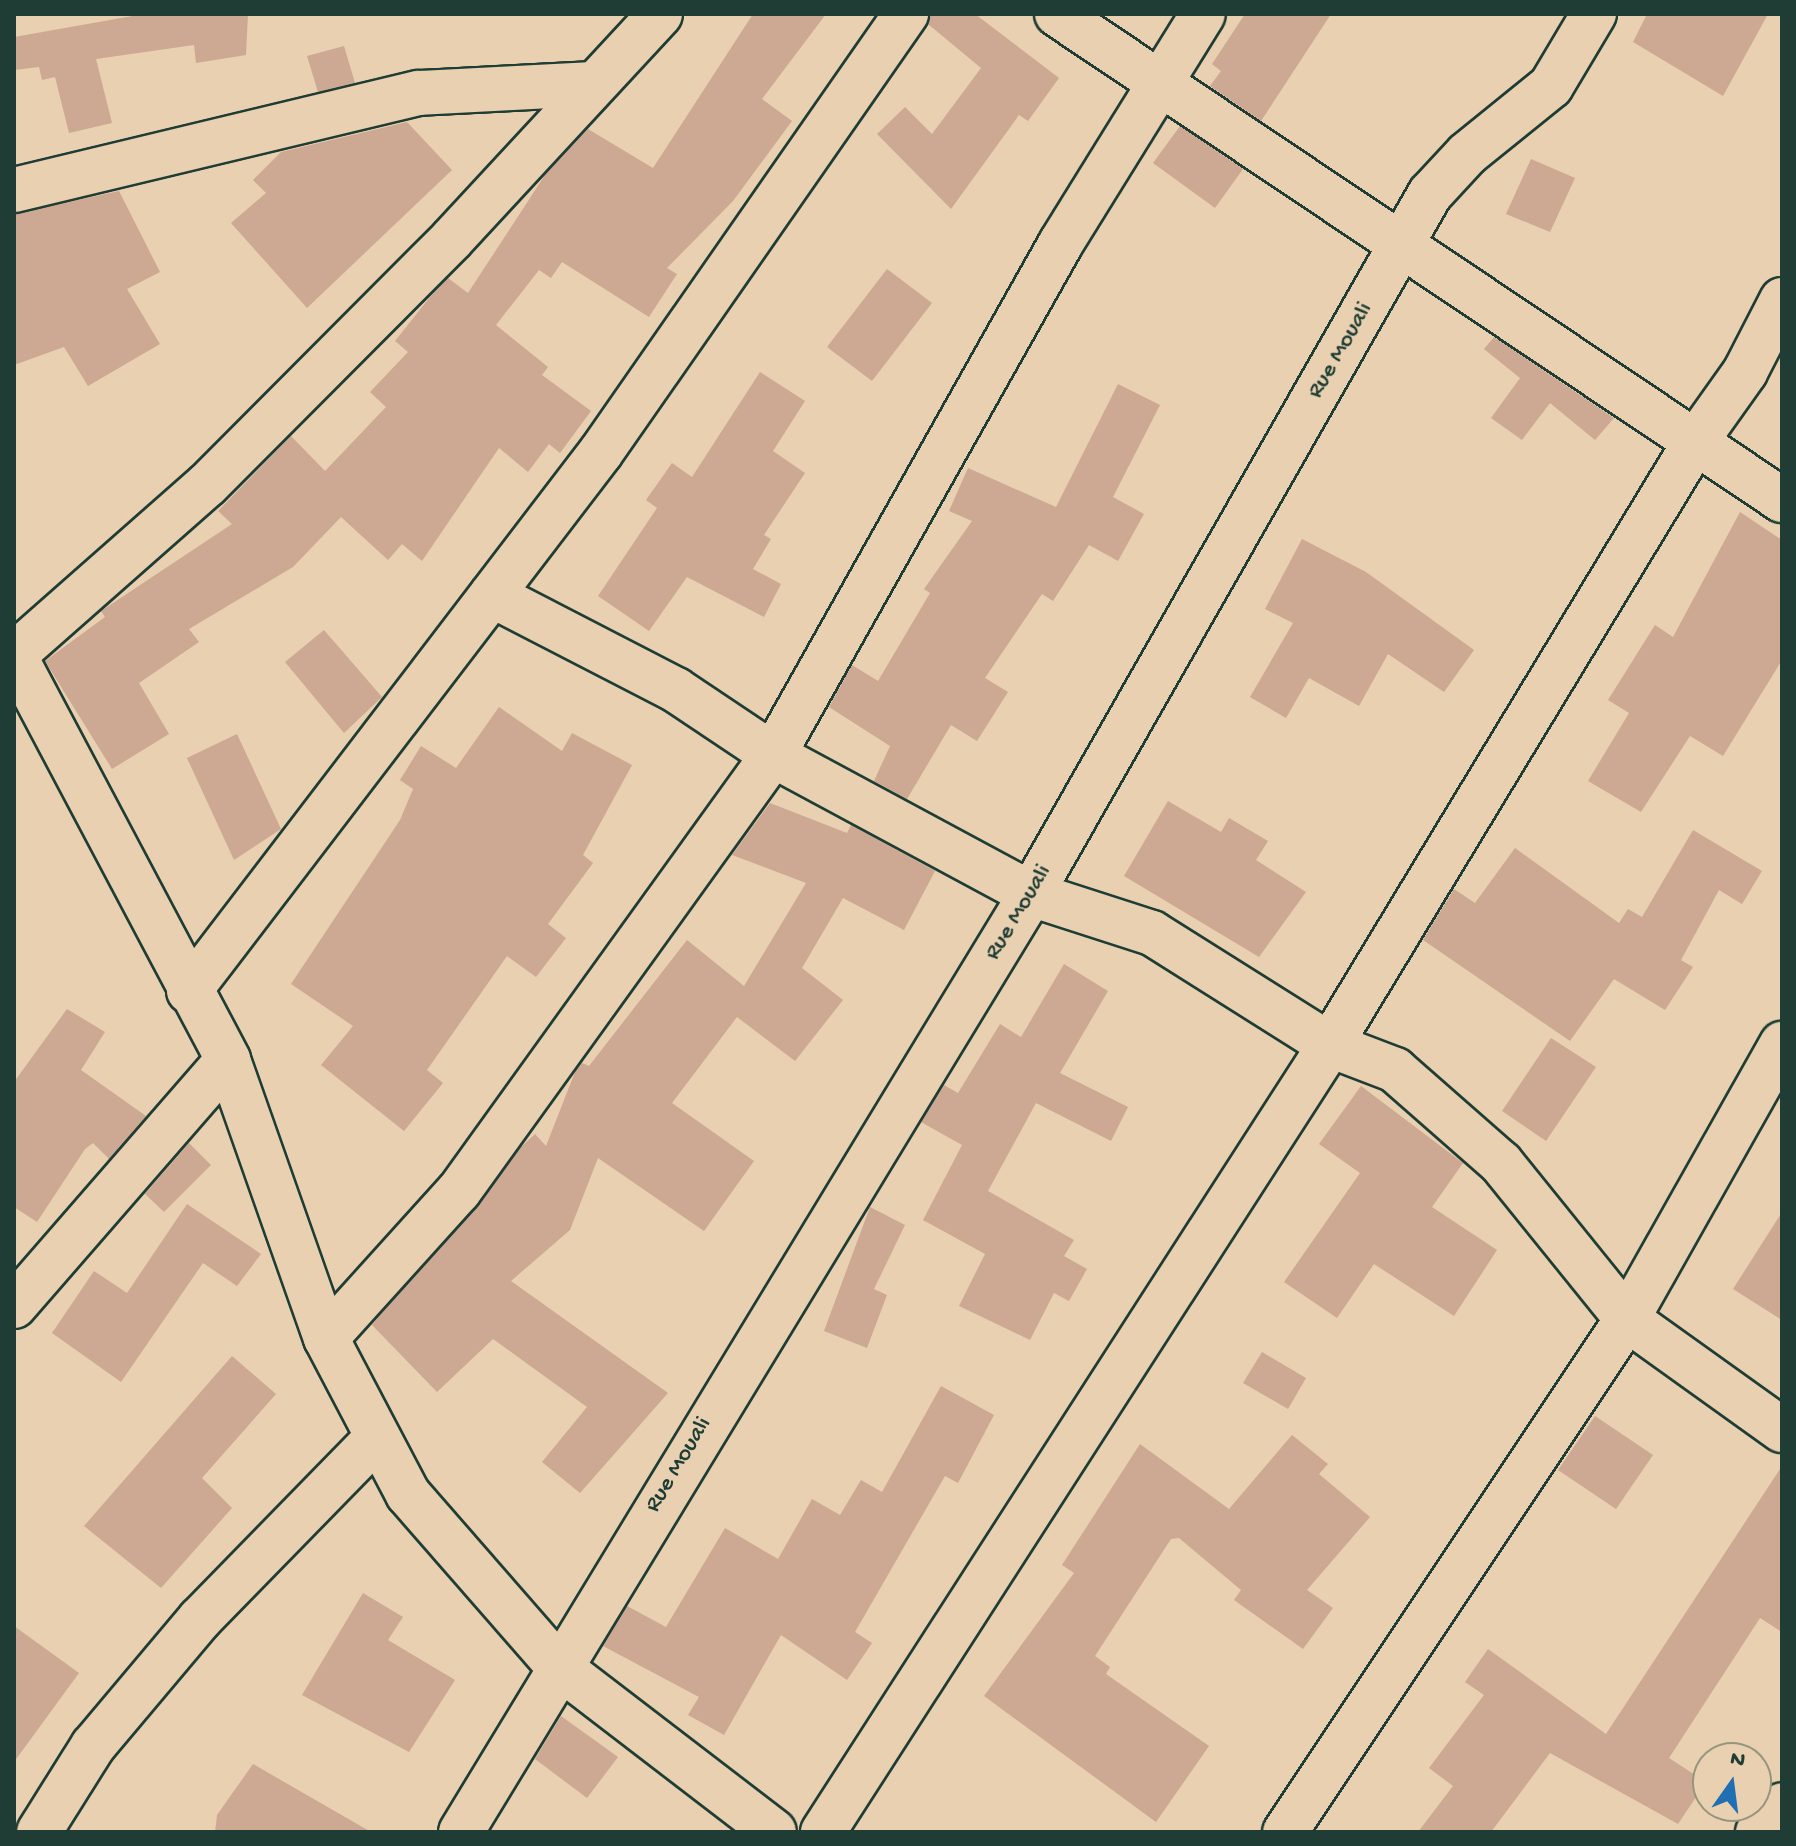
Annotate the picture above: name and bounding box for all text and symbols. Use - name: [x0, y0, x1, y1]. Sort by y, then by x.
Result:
- street label: Rue Mouali: [1302, 298, 1380, 404]
- street label: Rue Mouali: [979, 860, 1059, 966]
- street label: Rue Mouali: [639, 1412, 719, 1518]
- north arrow: [1692, 1742, 1772, 1822]
- text: N: [1727, 1746, 1747, 1775]

